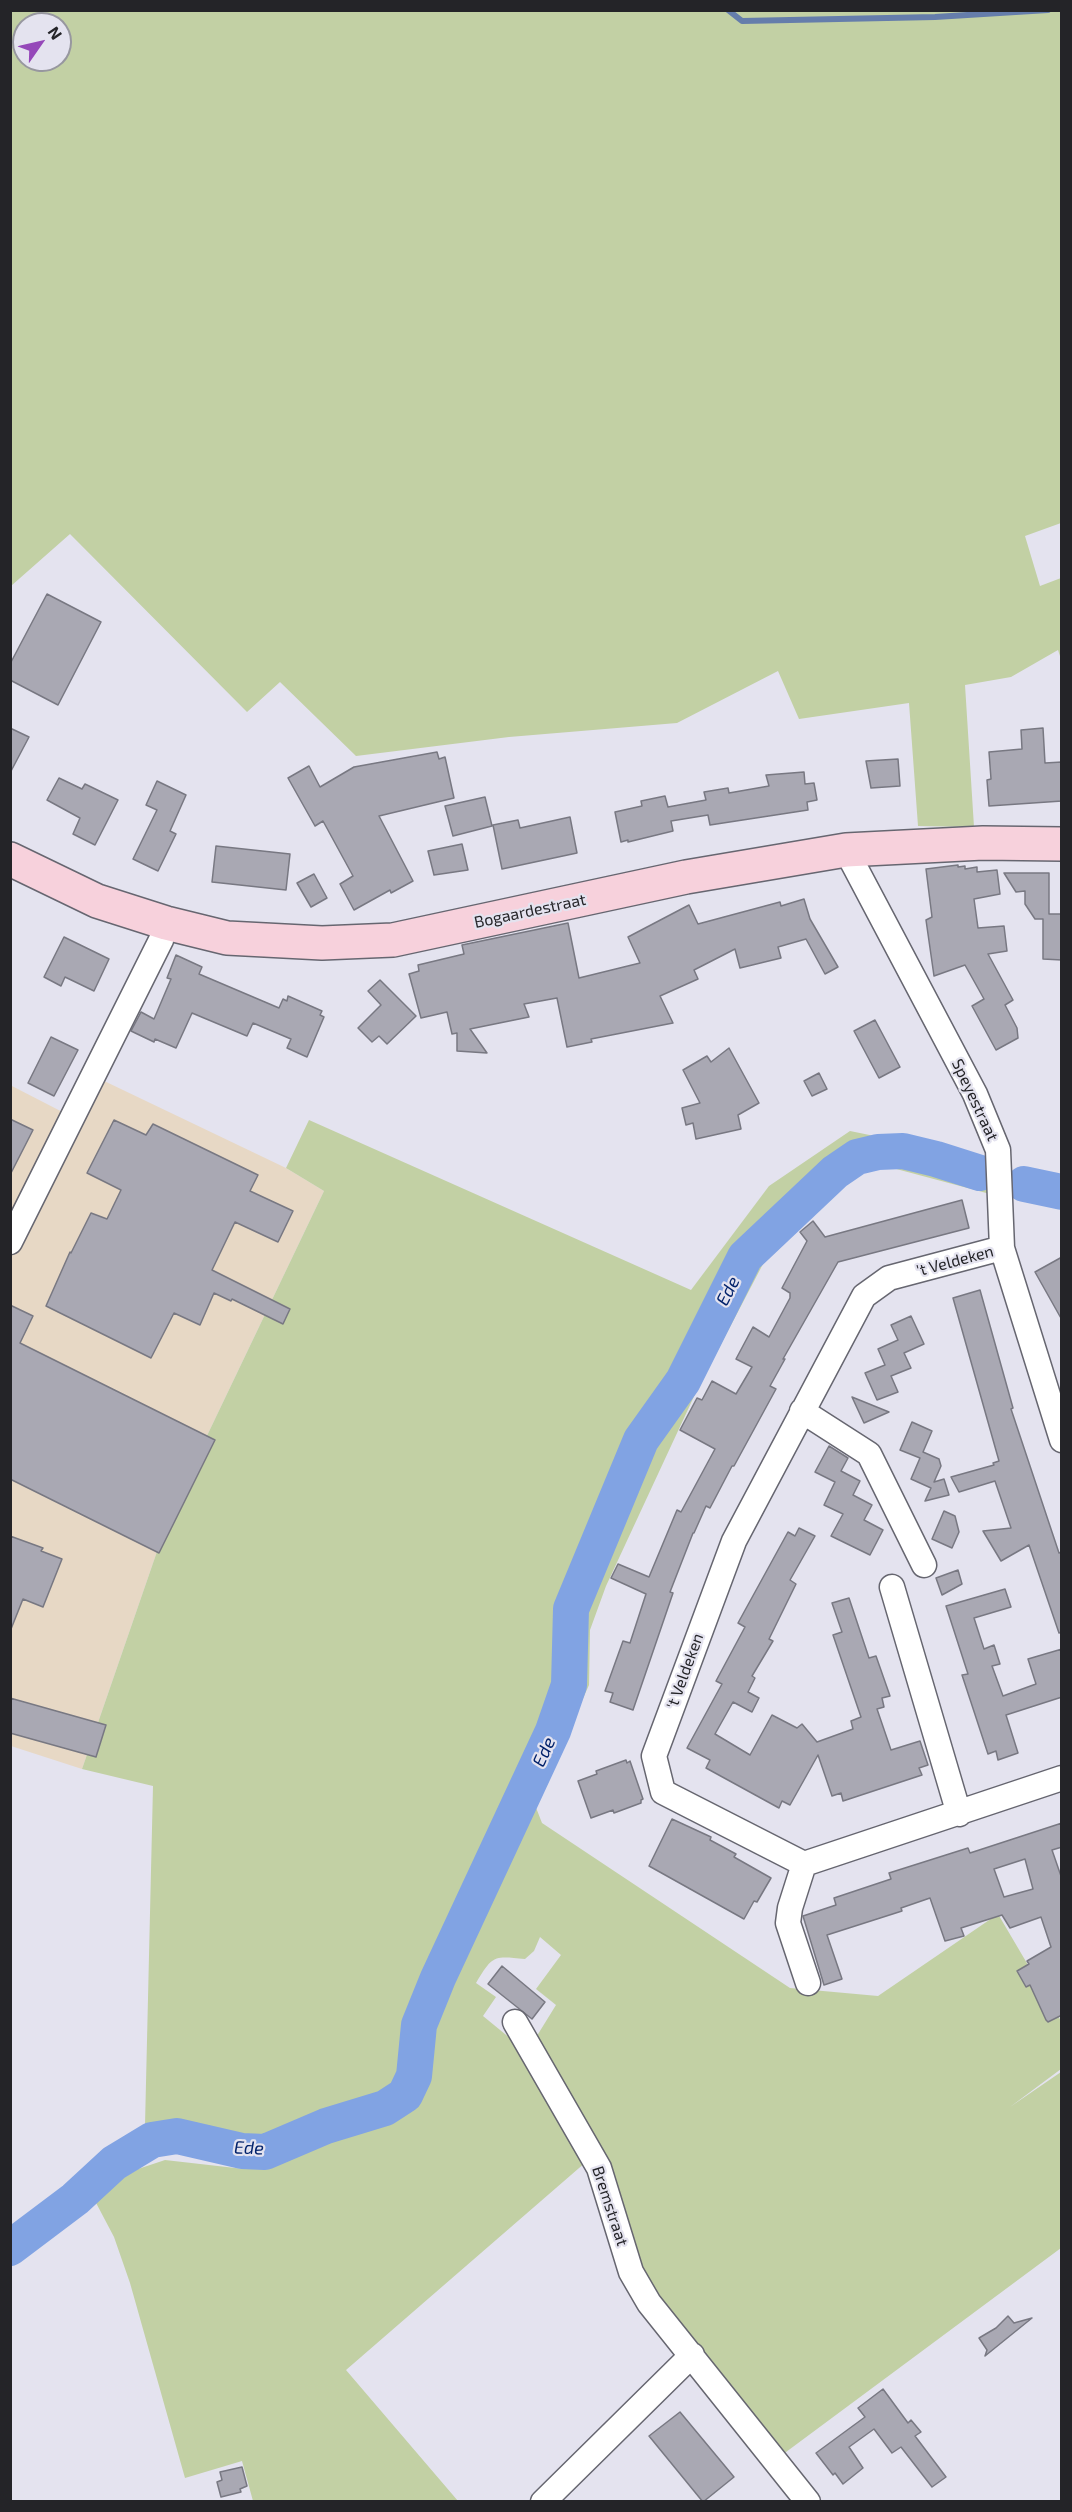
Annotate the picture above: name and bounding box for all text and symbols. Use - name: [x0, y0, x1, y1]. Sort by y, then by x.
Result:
- north arrow: [12, 12, 72, 72]
- text: N: [45, 23, 67, 43]
- street label: Bogaardestraat: [472, 890, 588, 932]
- street label: Speyestraat: [948, 1056, 1002, 1144]
- street label: 't Veldeken: [914, 1241, 996, 1281]
- water label: Ede: [712, 1273, 744, 1309]
- street label: 't Veldeken: [662, 1631, 708, 1711]
- water label: Ede: [528, 1734, 560, 1770]
- water label: Ede: [234, 2137, 264, 2159]
- street label: Bremstraat: [588, 2164, 632, 2248]

